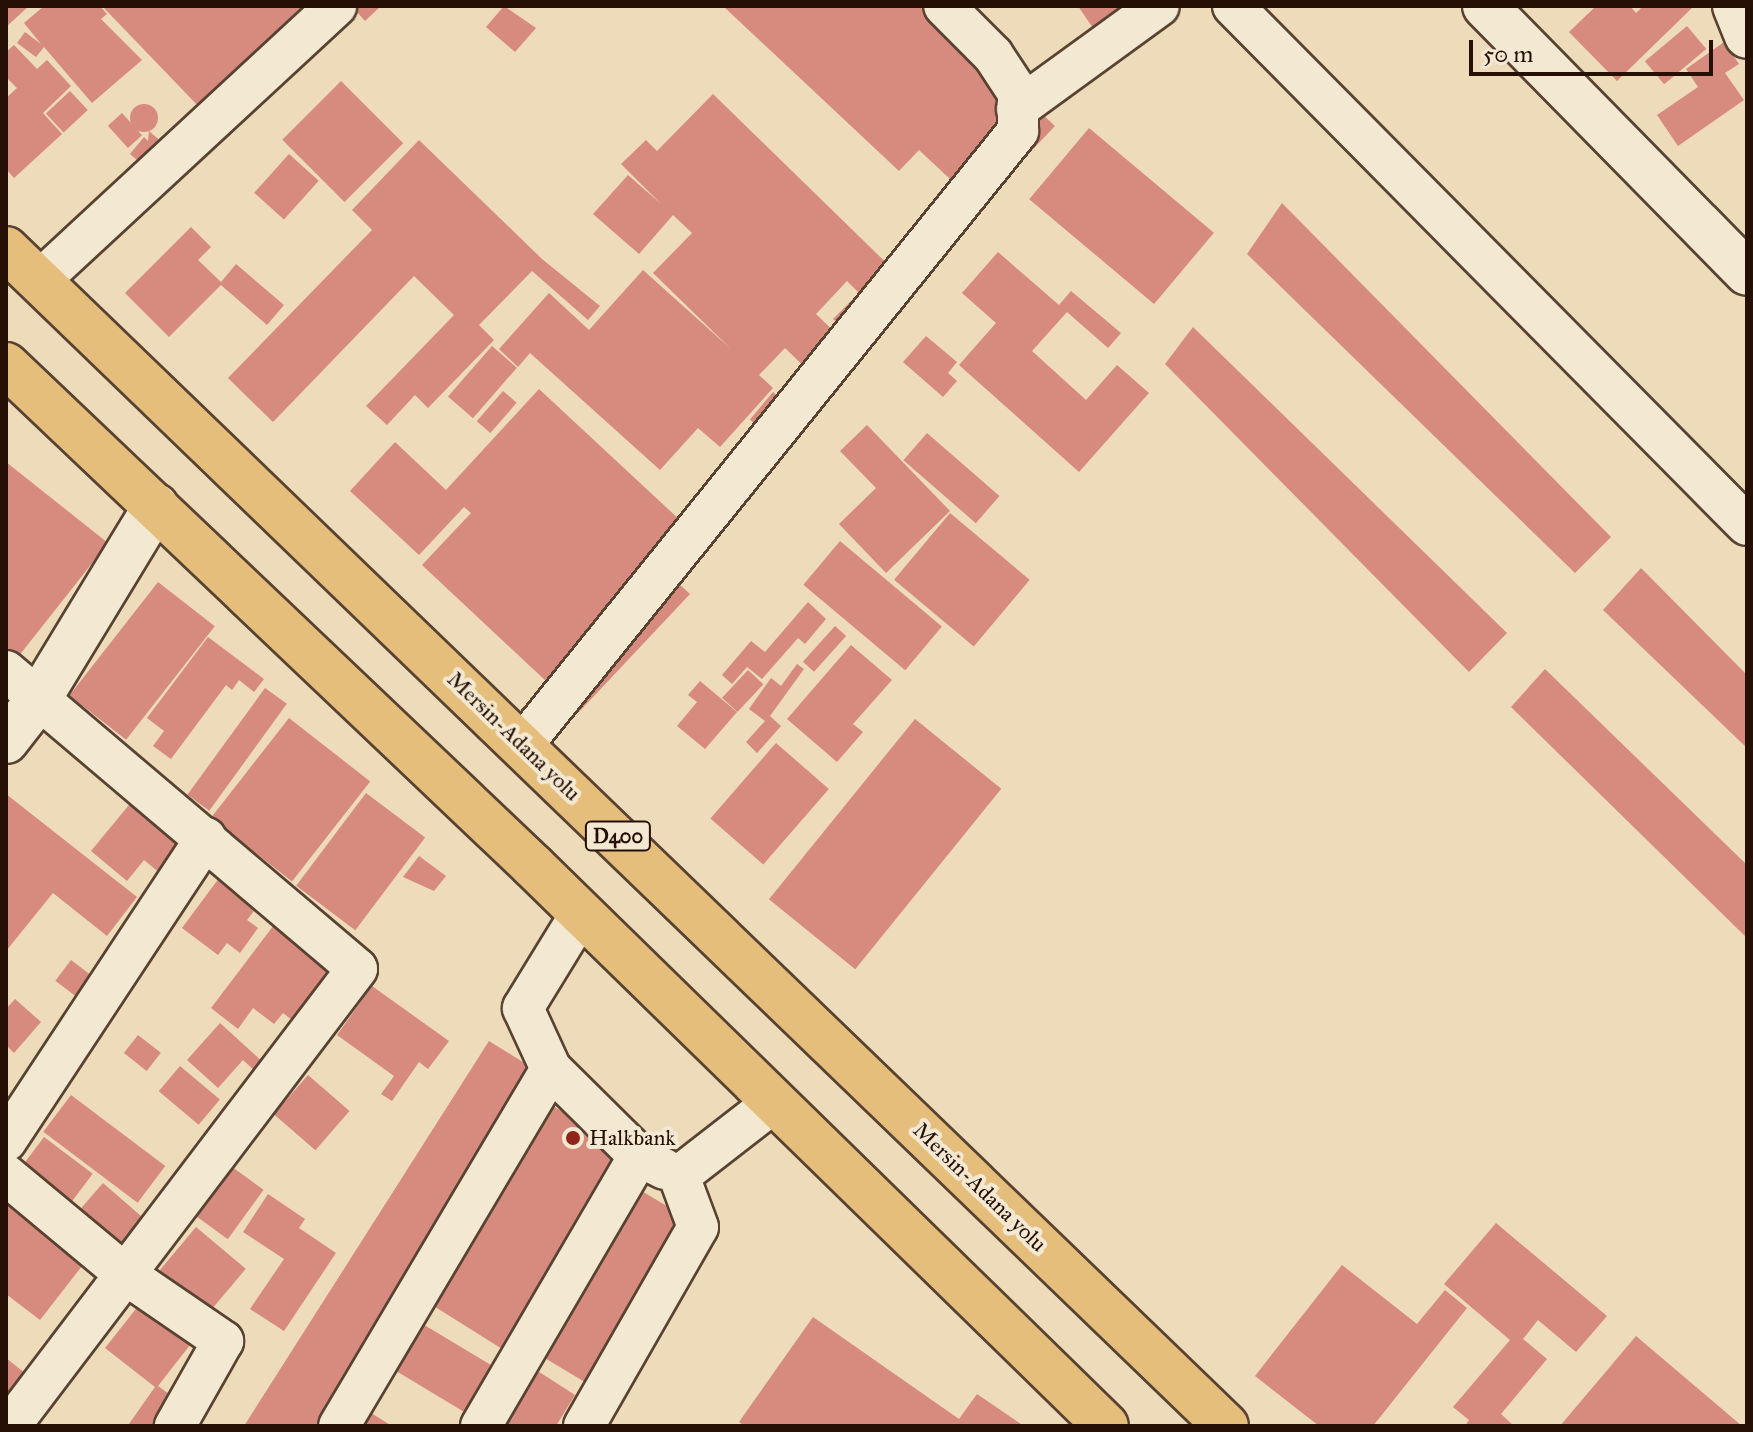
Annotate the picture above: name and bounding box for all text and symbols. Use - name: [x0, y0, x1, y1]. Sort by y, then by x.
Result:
- scale bar: [1473, 24, 1717, 74]
- text: 50 m: [1483, 39, 1533, 69]
- street label: Mersin-Adana yolu: [442, 666, 586, 806]
- road number: D400: [584, 820, 652, 852]
- street label: Mersin-Adana yolu: [908, 1117, 1052, 1257]
- place label: Halkbank: [589, 1125, 676, 1151]
- marker: Halkbank: [564, 1129, 582, 1147]

